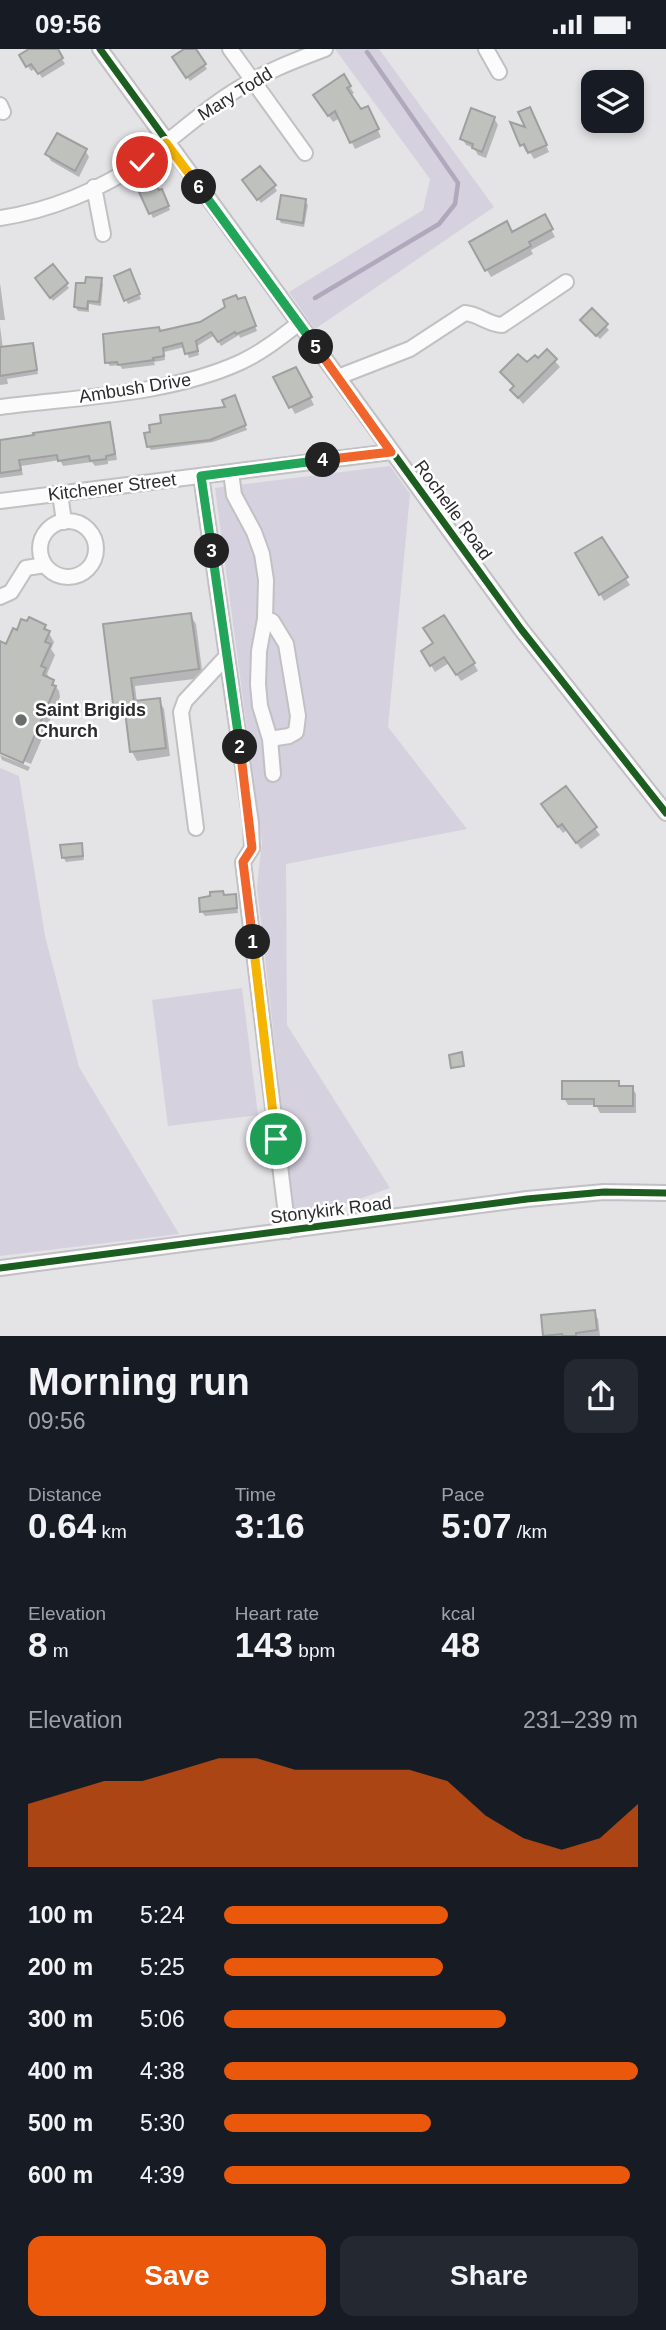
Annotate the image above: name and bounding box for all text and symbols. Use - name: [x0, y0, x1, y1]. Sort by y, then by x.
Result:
- text: 09:56: [35, 9, 102, 39]
- street label: Mary Todd: [194, 63, 276, 125]
- map controls: [581, 70, 644, 133]
- button: layers: [581, 70, 644, 133]
- pin: [112, 132, 172, 192]
- icon: check: [123, 143, 161, 181]
- pin: 6: [182, 169, 216, 205]
- text: 6: [193, 176, 204, 197]
- pin: 5: [298, 329, 334, 365]
- text: 5: [310, 336, 321, 357]
- street label: Ambush Drive: [78, 369, 192, 407]
- pin: 4: [306, 443, 340, 477]
- text: 4: [317, 449, 328, 470]
- street label: Rochelle Road: [410, 456, 496, 564]
- street label: Kitchener Street: [47, 469, 177, 505]
- pin: 3: [194, 533, 230, 569]
- text: 3: [206, 540, 217, 561]
- place label: Saint Brigids Church: [35, 700, 146, 741]
- marker: Saint Brigids Church: [13, 712, 29, 728]
- pin: 2: [222, 729, 258, 765]
- text: 2: [234, 736, 245, 757]
- pin: 1: [236, 925, 270, 959]
- text: 1: [247, 931, 258, 952]
- pin: [246, 1109, 306, 1169]
- icon: arrive: [257, 1120, 295, 1158]
- street label: Stonykirk Road: [269, 1193, 393, 1227]
- button: share: [564, 1359, 638, 1433]
- text: Morning run: [28, 1361, 250, 1403]
- text: 09:56: [28, 1408, 86, 1434]
- text: Distance: [28, 1484, 102, 1505]
- text: Time: [235, 1484, 276, 1505]
- text: Pace: [441, 1484, 485, 1505]
- text: 0.64: [28, 1506, 96, 1545]
- text: 3:16: [235, 1506, 305, 1545]
- text: 5:07: [441, 1506, 511, 1545]
- text: km: [96, 1521, 127, 1542]
- text: /km: [511, 1521, 547, 1542]
- text: Elevation: [28, 1603, 106, 1624]
- text: Heart rate: [235, 1603, 319, 1624]
- text: kcal: [441, 1603, 475, 1624]
- text: 8: [28, 1625, 47, 1664]
- text: 143: [235, 1625, 293, 1664]
- text: 48: [441, 1625, 480, 1664]
- text: m: [47, 1640, 69, 1661]
- text: bpm: [293, 1640, 335, 1661]
- text: Elevation: [28, 1707, 123, 1733]
- text: 231–239 m: [523, 1707, 638, 1733]
- text: 100 m: [28, 1902, 93, 1928]
- text: 5:24: [140, 1902, 185, 1928]
- text: 200 m: [28, 1954, 93, 1980]
- text: 5:25: [140, 1954, 185, 1980]
- text: 300 m: [28, 2006, 93, 2032]
- text: 5:06: [140, 2006, 185, 2032]
- text: 400 m: [28, 2058, 93, 2084]
- text: 4:38: [140, 2058, 185, 2084]
- text: 500 m: [28, 2110, 93, 2136]
- text: 5:30: [140, 2110, 185, 2136]
- text: 600 m: [28, 2162, 93, 2188]
- text: 4:39: [140, 2162, 185, 2188]
- button: Save: [28, 2236, 326, 2316]
- button: Share: [340, 2236, 638, 2316]

